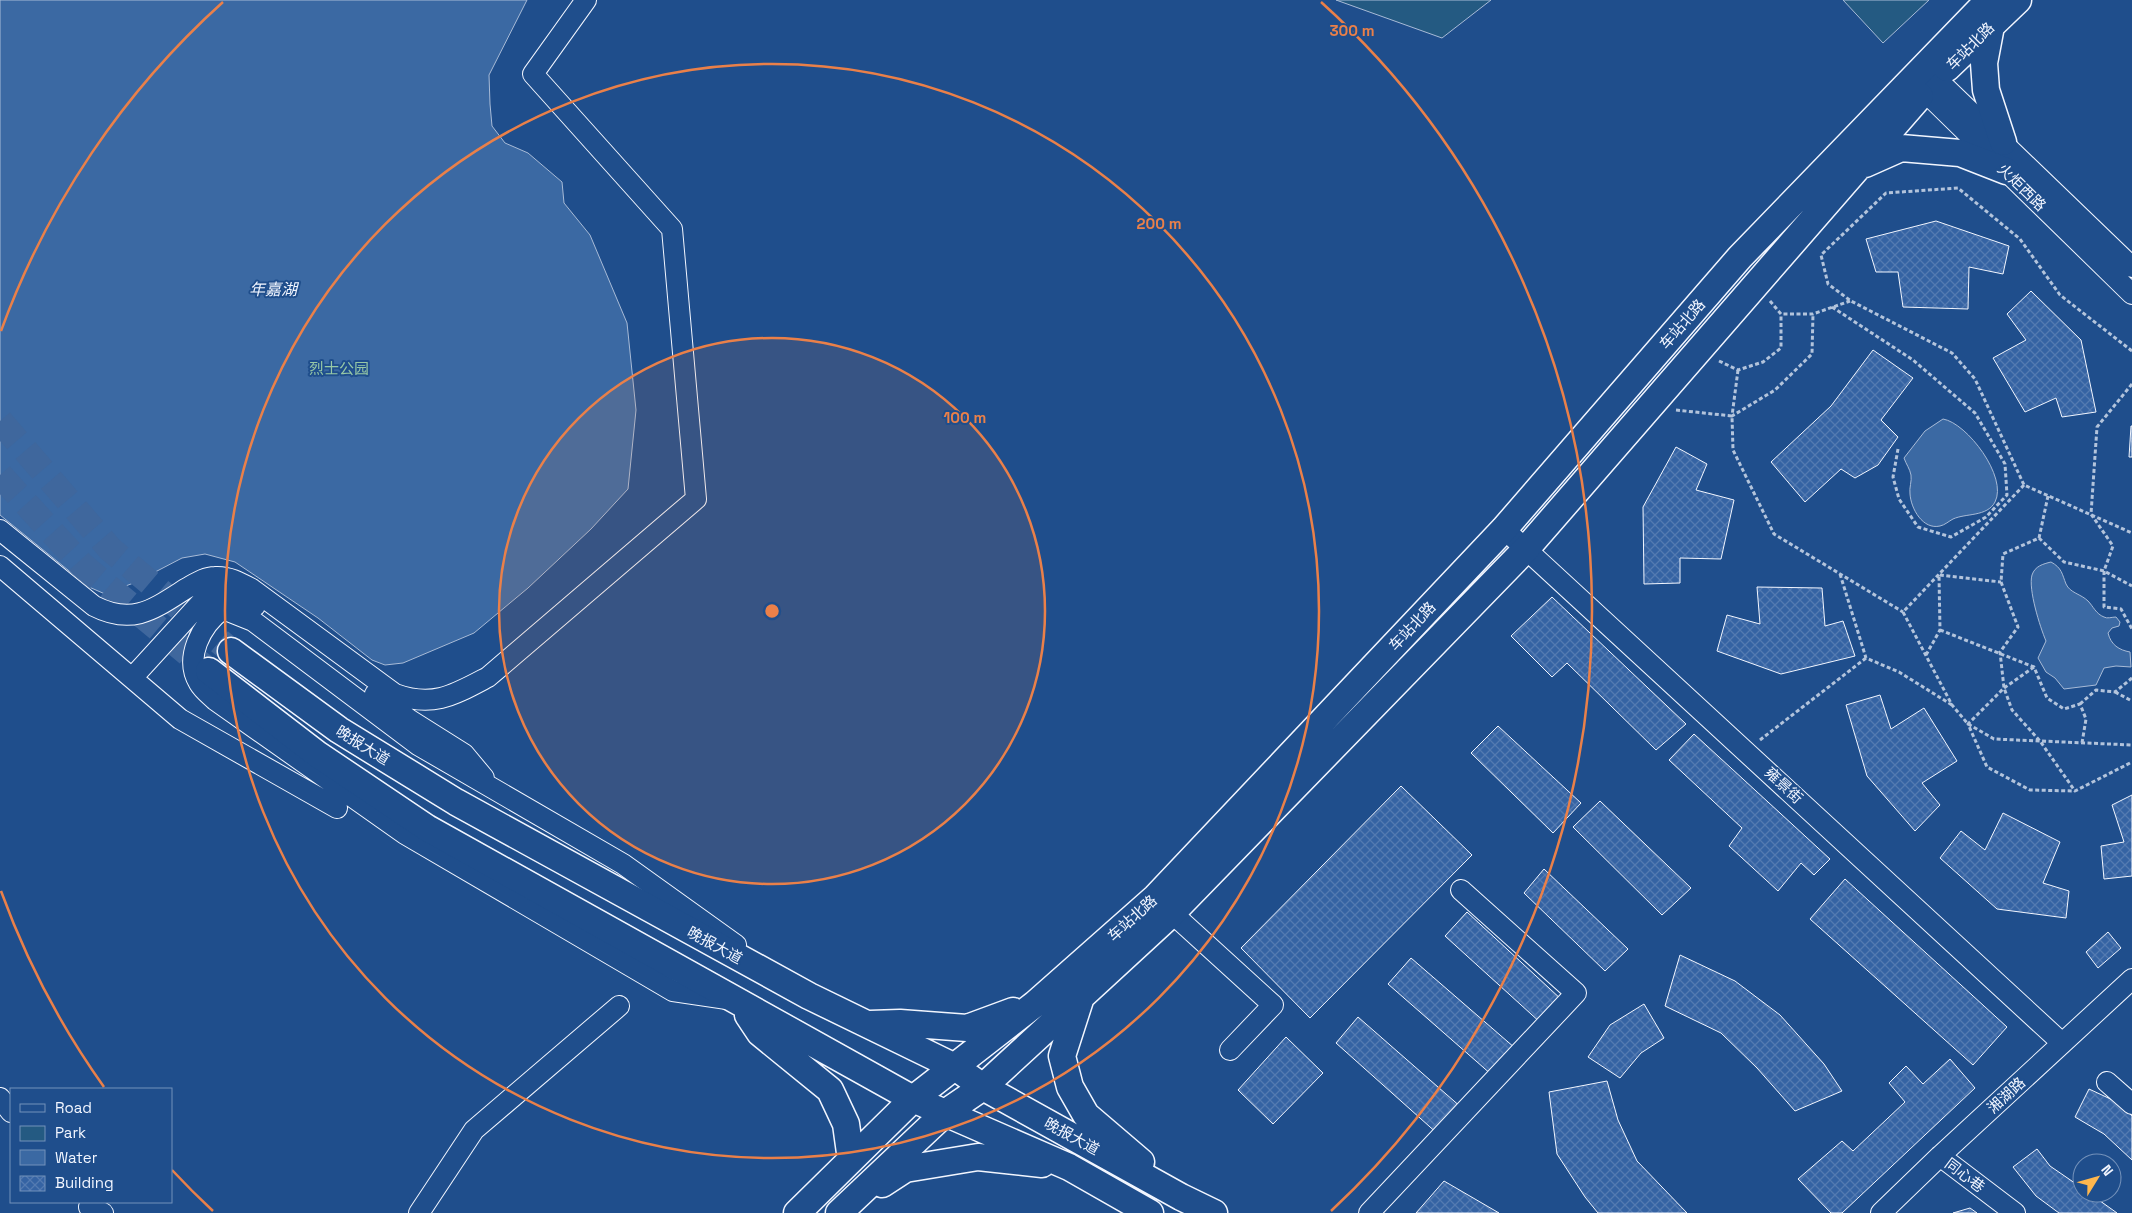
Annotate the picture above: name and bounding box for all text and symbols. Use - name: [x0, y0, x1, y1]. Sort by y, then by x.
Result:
- street label: 车站北路: [1942, 18, 1998, 74]
- text: 300 m: [1329, 21, 1375, 40]
- street label: 火炬西路: [1994, 159, 2050, 215]
- text: 200 m: [1137, 214, 1181, 233]
- water label: 年嘉湖: [249, 279, 300, 300]
- street label: 车站北路: [1655, 295, 1709, 353]
- park label: 烈士公园: [309, 359, 369, 378]
- text: 100 m: [944, 408, 986, 427]
- street label: 车站北路: [1385, 598, 1439, 654]
- centre of rings: [763, 602, 781, 620]
- street label: 晚报大道: [333, 721, 393, 769]
- street label: 雍景街: [1761, 763, 1807, 807]
- street label: 车站北路: [1103, 891, 1161, 945]
- street label: 晚报大道: [684, 922, 746, 968]
- street label: 湘湖路: [1983, 1073, 2029, 1117]
- legend: [10, 1088, 172, 1203]
- text: Road: [55, 1098, 92, 1117]
- street label: 晚报大道: [1041, 1113, 1103, 1159]
- text: Park: [55, 1123, 86, 1142]
- text: Water: [55, 1148, 98, 1167]
- north arrow: [2072, 1153, 2122, 1203]
- street label: 同心巷: [1941, 1154, 1989, 1196]
- text: N: [2097, 1161, 2117, 1179]
- text: Building: [55, 1173, 114, 1192]

